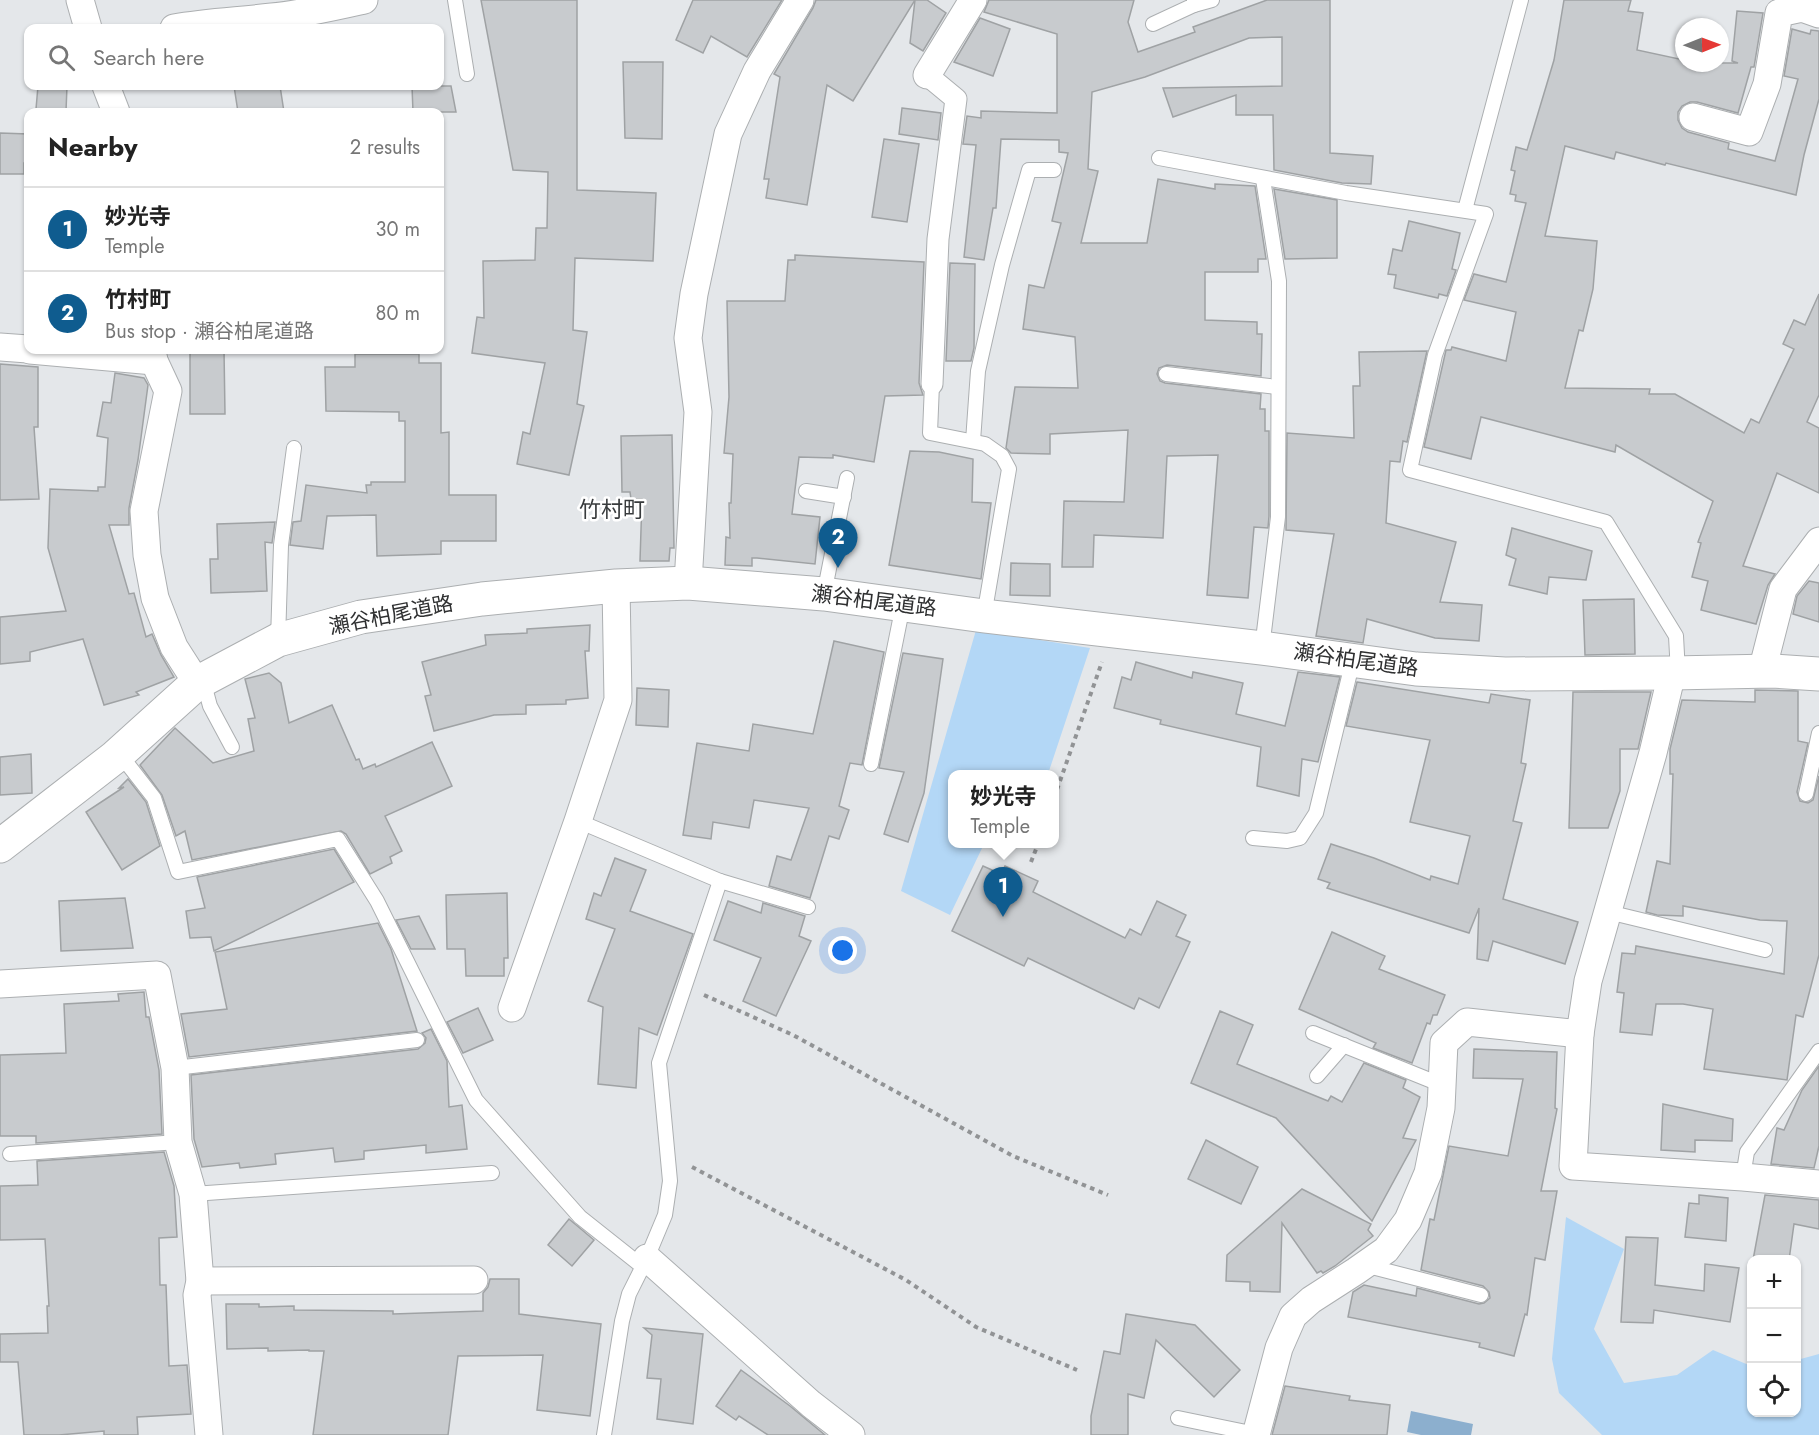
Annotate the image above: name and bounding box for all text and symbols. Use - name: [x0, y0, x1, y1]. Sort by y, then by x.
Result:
- north arrow: [1675, 18, 1729, 72]
- search box: [24, 24, 444, 90]
- icon: search: [45, 41, 78, 74]
- text: Search here: [93, 41, 204, 73]
- text: Nearby: [48, 128, 137, 166]
- text: 2 results: [350, 133, 420, 162]
- text: 妙光寺: [105, 200, 171, 232]
- text: 1: [62, 215, 73, 244]
- text: 30 m: [375, 215, 420, 244]
- text: Temple: [105, 232, 165, 261]
- text: 竹村町: [105, 283, 171, 315]
- text: 2: [61, 299, 74, 328]
- text: 80 m: [375, 299, 420, 328]
- text: Bus stop · 瀬谷柏尾道路: [105, 317, 314, 346]
- district label: 竹村町: [579, 493, 645, 525]
- pin: 2: [818, 518, 858, 568]
- street label: 瀬谷柏尾道路: [810, 578, 938, 624]
- street label: 瀬谷柏尾道路: [326, 588, 456, 642]
- street label: 瀬谷柏尾道路: [1292, 636, 1420, 684]
- popup: [948, 770, 1059, 848]
- text: 妙光寺: [970, 780, 1037, 812]
- text: Temple: [970, 812, 1030, 841]
- pin: 1: [984, 868, 1022, 917]
- your location: [828, 936, 857, 965]
- map controls: [1747, 1255, 1801, 1417]
- button: +: [1747, 1255, 1801, 1309]
- button: −: [1747, 1309, 1801, 1363]
- button: locate: [1747, 1363, 1801, 1417]

